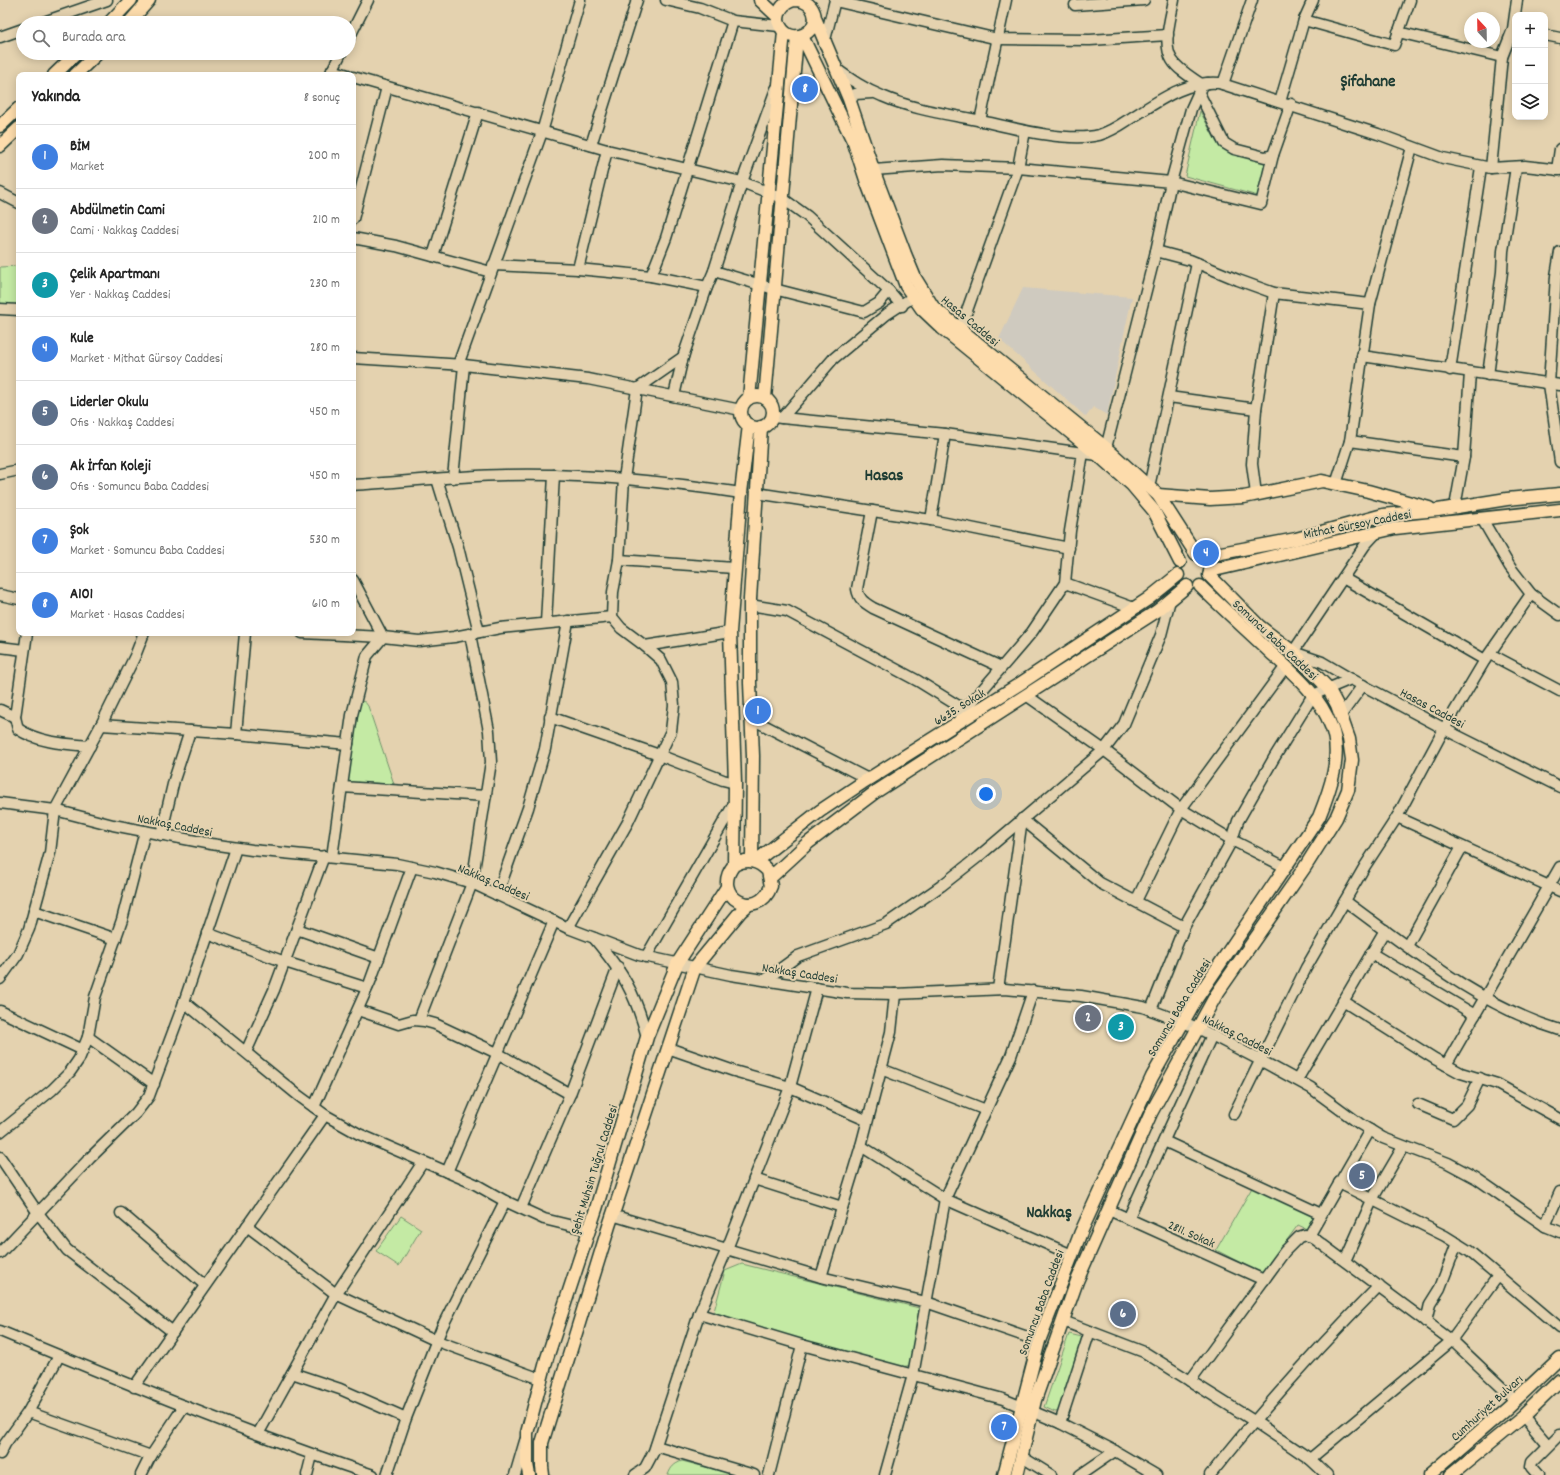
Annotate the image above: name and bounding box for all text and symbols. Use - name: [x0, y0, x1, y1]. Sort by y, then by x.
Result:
- north arrow: [1464, 12, 1500, 48]
- map controls: [1512, 12, 1548, 120]
- button: +: [1512, 12, 1548, 48]
- search box: [16, 16, 356, 60]
- icon: search: [30, 27, 52, 49]
- text: Burada ara: [62, 27, 125, 49]
- button: −: [1512, 48, 1548, 84]
- district label: Şifahane: [1340, 71, 1396, 95]
- pin: 8: [792, 74, 818, 104]
- button: layers: [1512, 84, 1548, 120]
- text: Yakında: [32, 86, 80, 110]
- text: 8 sonuç: [304, 89, 340, 108]
- text: BİM: [70, 136, 90, 158]
- text: 1: [44, 147, 46, 166]
- text: 200 m: [308, 147, 340, 166]
- text: Market: [70, 158, 104, 177]
- text: Abdülmetin Cami: [70, 200, 165, 222]
- text: 2: [42, 211, 48, 230]
- text: 210 m: [312, 211, 340, 230]
- text: Cami · Nakkaş Caddesi: [70, 222, 179, 241]
- text: Çelik Apartmanı: [70, 264, 160, 286]
- text: 3: [42, 275, 48, 294]
- text: 230 m: [310, 275, 340, 294]
- text: Yer · Nakkaş Caddesi: [70, 286, 170, 305]
- street label: Hasas Caddesi: [936, 292, 1003, 352]
- text: Kule: [70, 328, 94, 350]
- text: 4: [42, 339, 48, 358]
- text: 280 m: [310, 339, 340, 358]
- text: Market · Mithat Gürsoy Caddesi: [70, 350, 223, 369]
- text: Liderler Okulu: [70, 392, 149, 414]
- text: 5: [42, 403, 48, 422]
- text: 450 m: [310, 403, 340, 422]
- text: Ofis · Nakkaş Caddesi: [70, 414, 174, 433]
- text: Ak İrfan Koleji: [70, 456, 151, 478]
- district label: Hasas: [865, 465, 903, 489]
- text: 6: [42, 467, 48, 486]
- text: 450 m: [310, 467, 340, 486]
- text: Ofis · Somuncu Baba Caddesi: [70, 478, 209, 497]
- street label: Mithat Gürsoy Caddesi: [1302, 506, 1414, 545]
- text: Şok: [70, 520, 89, 542]
- text: 7: [43, 531, 47, 550]
- text: 530 m: [309, 531, 340, 550]
- pin: 4: [1193, 538, 1219, 568]
- text: Market · Somuncu Baba Caddesi: [70, 542, 224, 561]
- text: A101: [70, 584, 93, 606]
- text: 8: [42, 595, 48, 614]
- text: 610 m: [312, 595, 340, 614]
- street label: Somuncu Baba Caddesi: [1227, 596, 1322, 686]
- text: Market · Hasas Caddesi: [70, 606, 184, 625]
- street label: Hasas Caddesi: [1396, 684, 1468, 735]
- street label: 6635. Sokak: [931, 685, 990, 732]
- pin: 1: [745, 696, 771, 726]
- your location: [976, 784, 996, 804]
- street label: Nakkaş Caddesi: [135, 810, 214, 843]
- street label: Nakkaş Caddesi: [454, 860, 532, 907]
- street label: Somuncu Baba Caddesi: [1143, 955, 1217, 1061]
- street label: Nakkaş Caddesi: [761, 959, 839, 990]
- pin: 2: [1075, 1003, 1101, 1033]
- street label: Nakkaş Caddesi: [1199, 1010, 1276, 1062]
- pin: 3: [1108, 1012, 1134, 1042]
- street label: Şehit Muhsin Tuğrul Caddesi: [567, 1102, 624, 1237]
- pin: 5: [1349, 1161, 1375, 1191]
- district label: Nakkaş: [1026, 1202, 1072, 1226]
- street label: 2811. Sokak: [1164, 1216, 1218, 1254]
- street label: Somuncu Baba Caddesi: [1014, 1247, 1070, 1358]
- pin: 6: [1110, 1299, 1136, 1329]
- street label: Cumhuriyet Bulvarı: [1447, 1371, 1528, 1447]
- pin: 7: [991, 1412, 1017, 1442]

